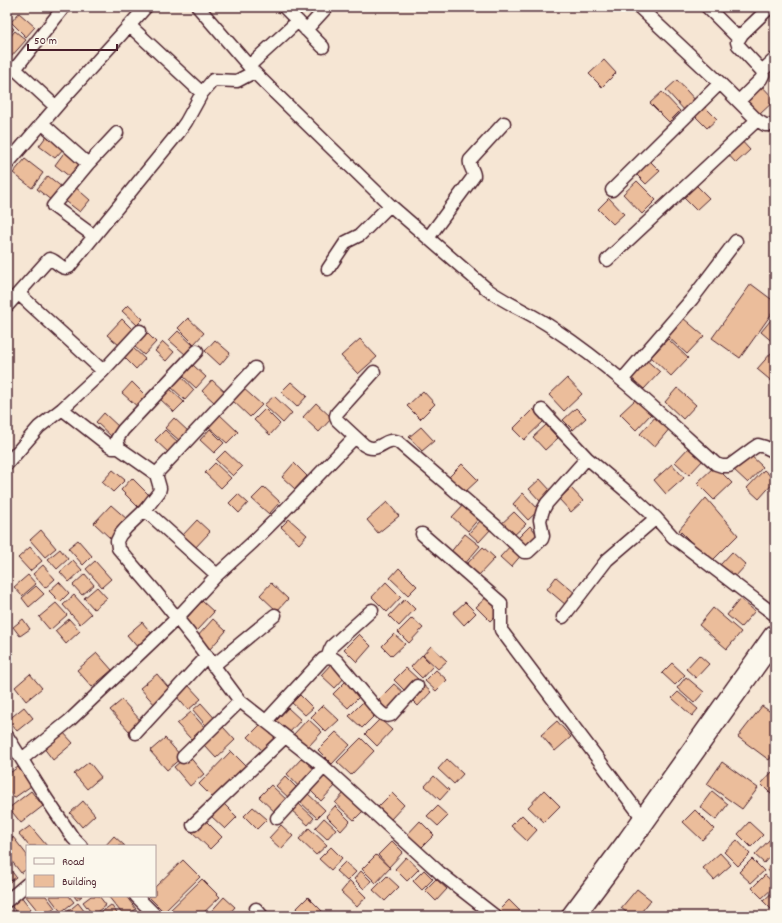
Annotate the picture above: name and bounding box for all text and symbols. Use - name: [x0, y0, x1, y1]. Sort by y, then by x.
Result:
- scale bar: [28, 26, 117, 52]
- text: 50 m: [34, 33, 57, 50]
- legend: [26, 845, 156, 897]
- text: Road: [62, 854, 84, 871]
- text: Building: [62, 874, 97, 891]

